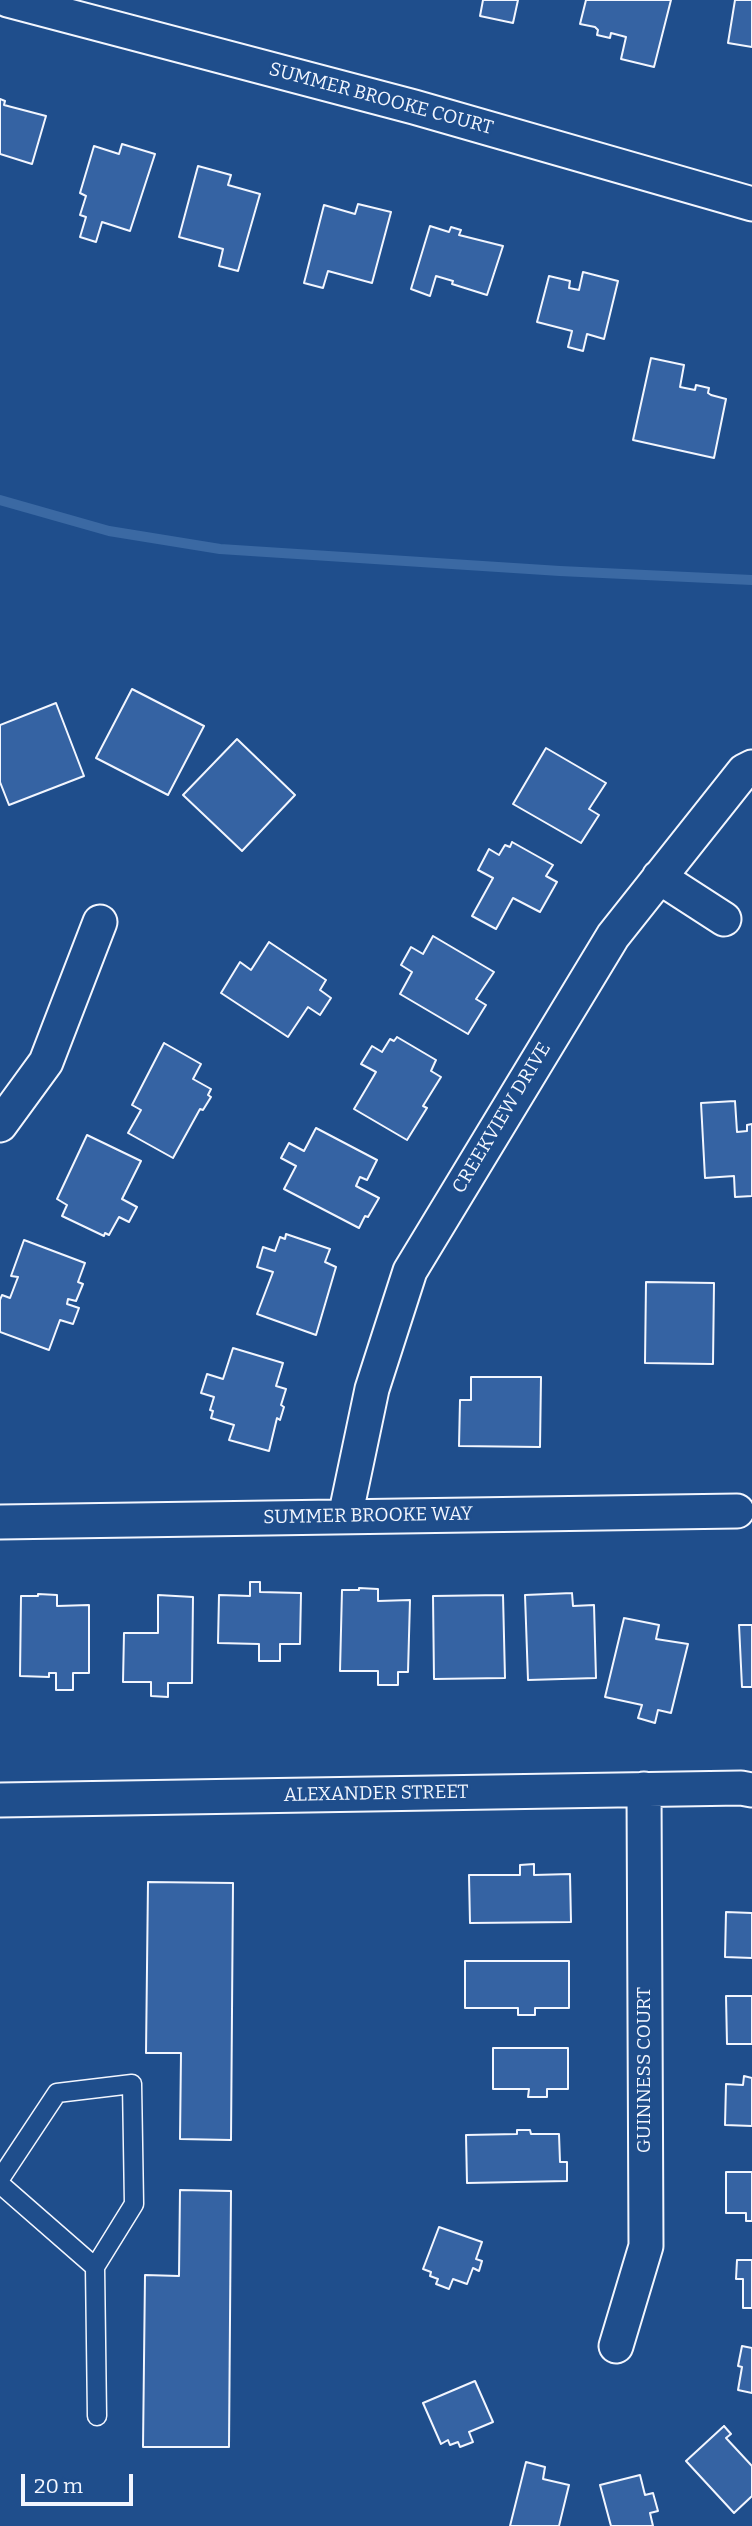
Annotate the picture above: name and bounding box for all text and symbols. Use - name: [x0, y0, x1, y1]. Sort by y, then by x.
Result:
- street label: SUMMER BROOKE COURT: [266, 58, 496, 140]
- street label: CREEKVIEW DRIVE: [448, 1038, 556, 1198]
- street label: SUMMER BROOKE WAY: [263, 1503, 473, 1529]
- street label: ALEXANDER STREET: [283, 1781, 469, 1807]
- street label: GUINNESS COURT: [634, 1987, 656, 2153]
- scale bar: [24, 2460, 136, 2504]
- text: 20 m: [34, 2473, 83, 2499]

